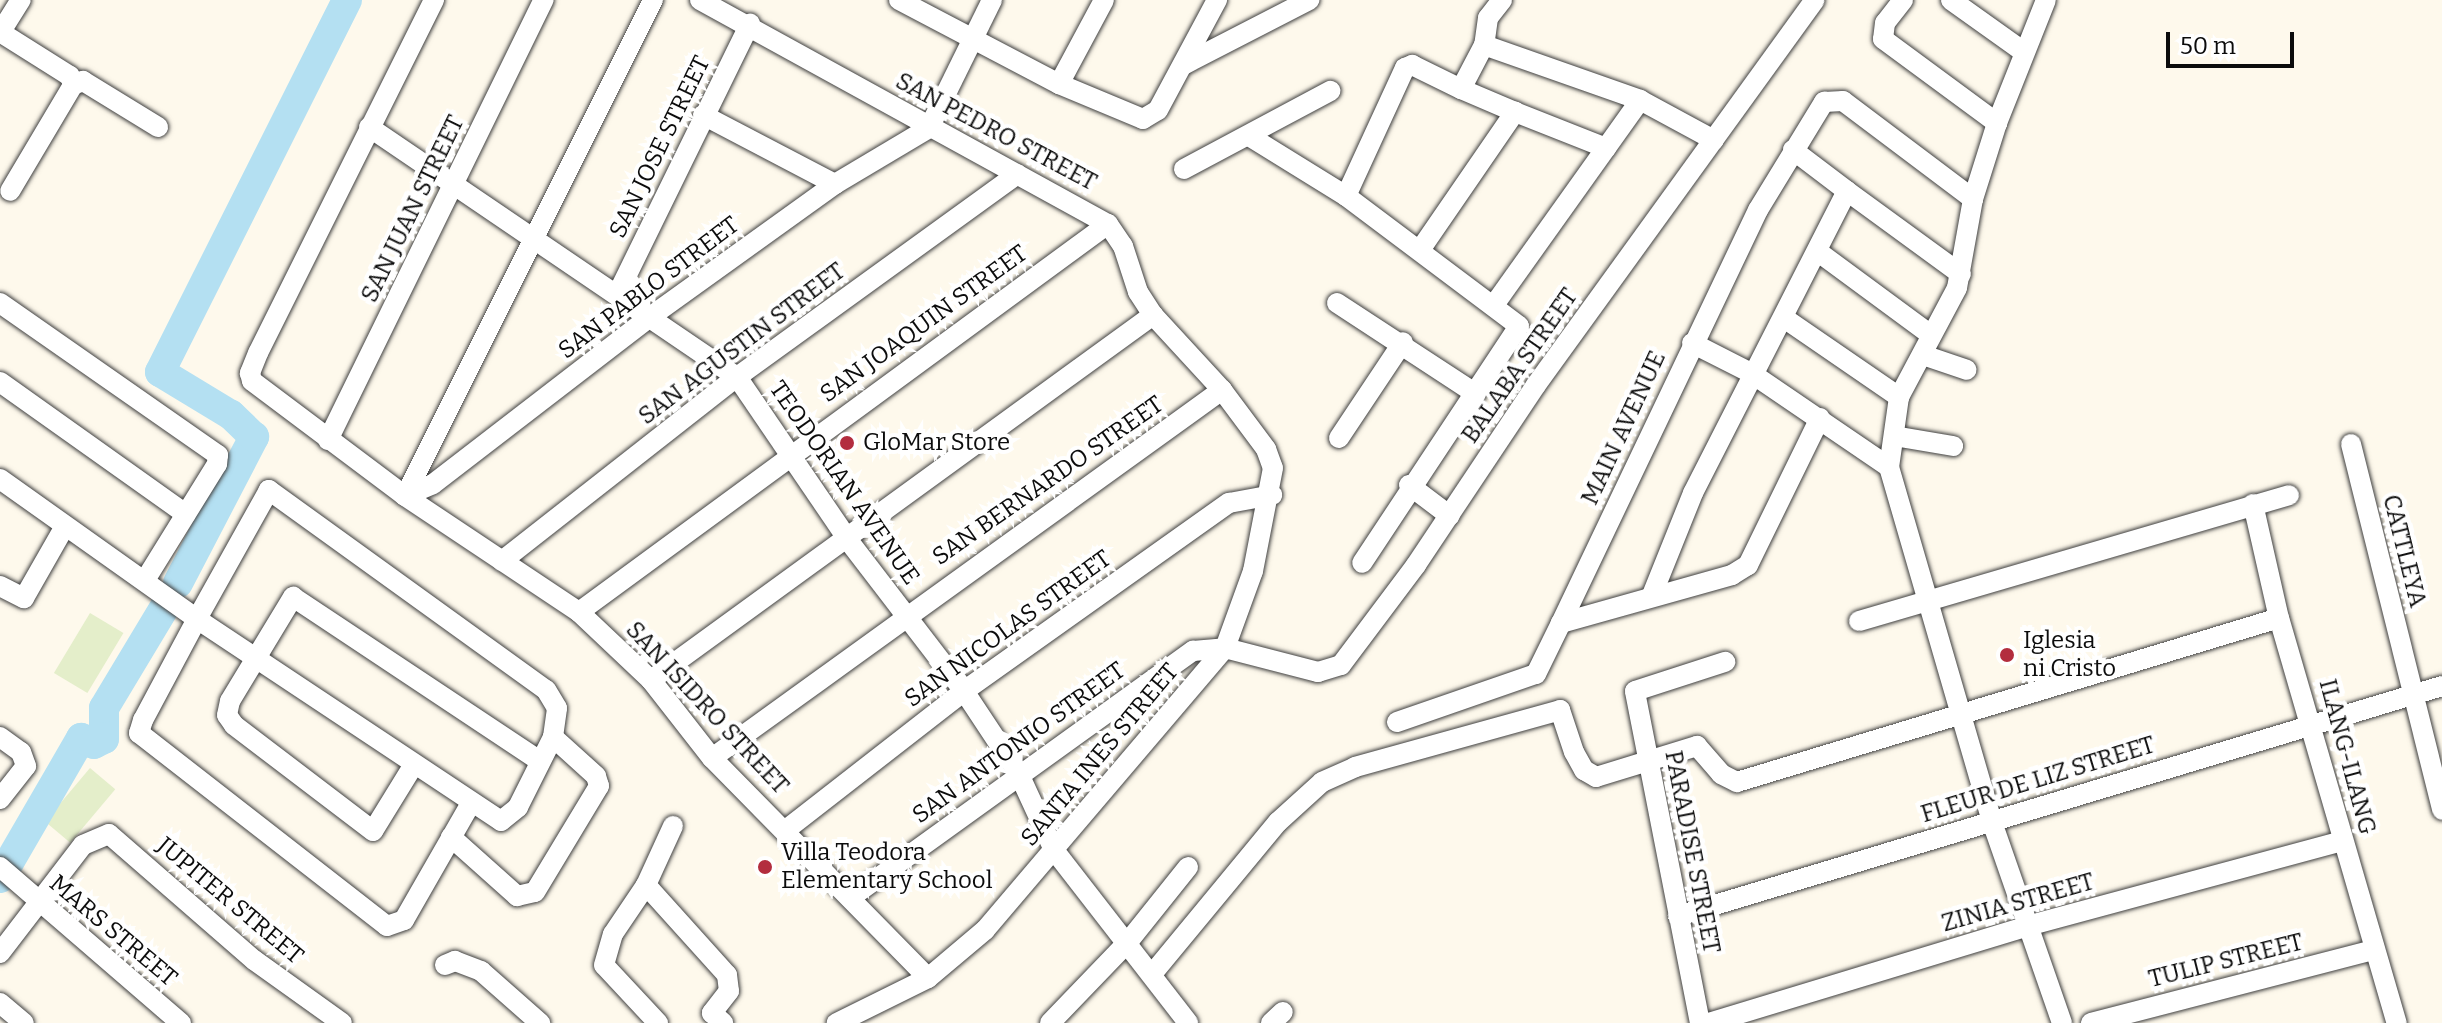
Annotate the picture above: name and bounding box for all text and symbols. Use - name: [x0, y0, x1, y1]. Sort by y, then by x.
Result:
- scale bar: [2170, 16, 2298, 66]
- text: 50 m: [2180, 32, 2236, 60]
- street label: SAN JOSE STREET: [603, 51, 717, 243]
- street label: SAN PEDRO STREET: [891, 67, 1101, 197]
- street label: SAN JUAN STREET: [355, 111, 471, 307]
- street label: SAN PABLO STREET: [553, 211, 745, 365]
- street label: SAN JOAQUIN STREET: [815, 239, 1033, 409]
- street label: SAN AGUSTIN STREET: [633, 257, 851, 431]
- street label: BALABA STREET: [1456, 283, 1584, 449]
- street label: MAIN AVENUE: [1576, 346, 1672, 510]
- street label: TEODORIAN AVENUE: [763, 376, 925, 590]
- street label: SAN BERNARDO STREET: [927, 390, 1169, 572]
- place label: GloMar Store: [863, 429, 1010, 457]
- marker: GloMar Store: [838, 434, 856, 452]
- street label: CATTLEYA: [2376, 492, 2432, 610]
- street label: SAN NICOLAS STREET: [899, 544, 1117, 714]
- street label: SAN ISIDRO STREET: [620, 616, 794, 800]
- place label: Iglesia ni Cristo: [2023, 627, 2116, 683]
- marker: Iglesia ni Cristo: [1998, 646, 2016, 664]
- street label: SAN ANTONIO STREET: [907, 656, 1131, 830]
- street label: SANTA INES STREET: [1015, 658, 1185, 852]
- street label: ILANG-ILANG: [2312, 676, 2382, 838]
- street label: FLEUR DE LIZ STREET: [1918, 731, 2158, 829]
- street label: PARADISE STREET: [1658, 748, 1726, 956]
- street label: JUPITER STREET: [151, 831, 309, 971]
- place label: Villa Teodora Elementary School: [781, 839, 993, 895]
- marker: Villa Teodora Elementary School: [756, 858, 774, 876]
- street label: ZINIA STREET: [1938, 867, 2098, 939]
- street label: MARS STREET: [43, 869, 183, 993]
- street label: TULIP STREET: [2146, 928, 2306, 994]

